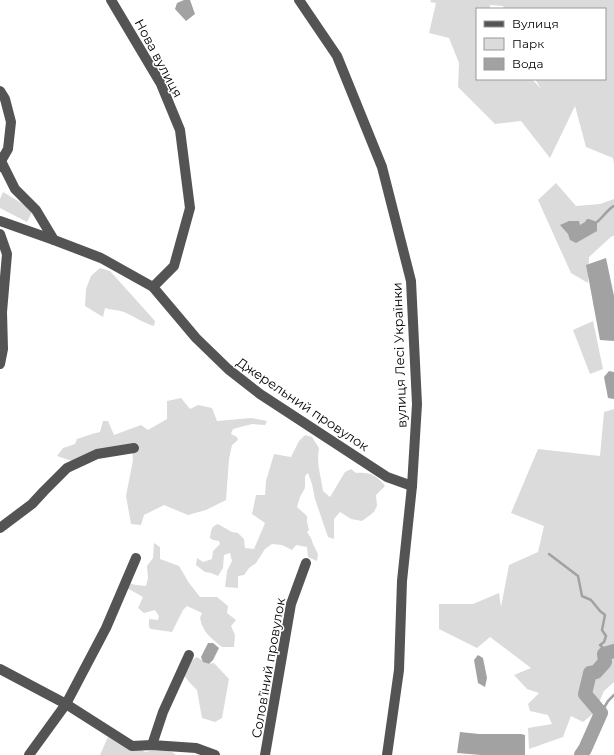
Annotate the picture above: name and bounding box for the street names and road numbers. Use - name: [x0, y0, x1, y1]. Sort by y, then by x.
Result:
- street label: Нова вулиця: [132, 16, 186, 100]
- street label: вулиця Лесі Українки: [388, 282, 410, 428]
- street label: Джерельний провулок: [234, 354, 372, 454]
- street label: Соловʼїний провулок: [248, 596, 288, 739]

